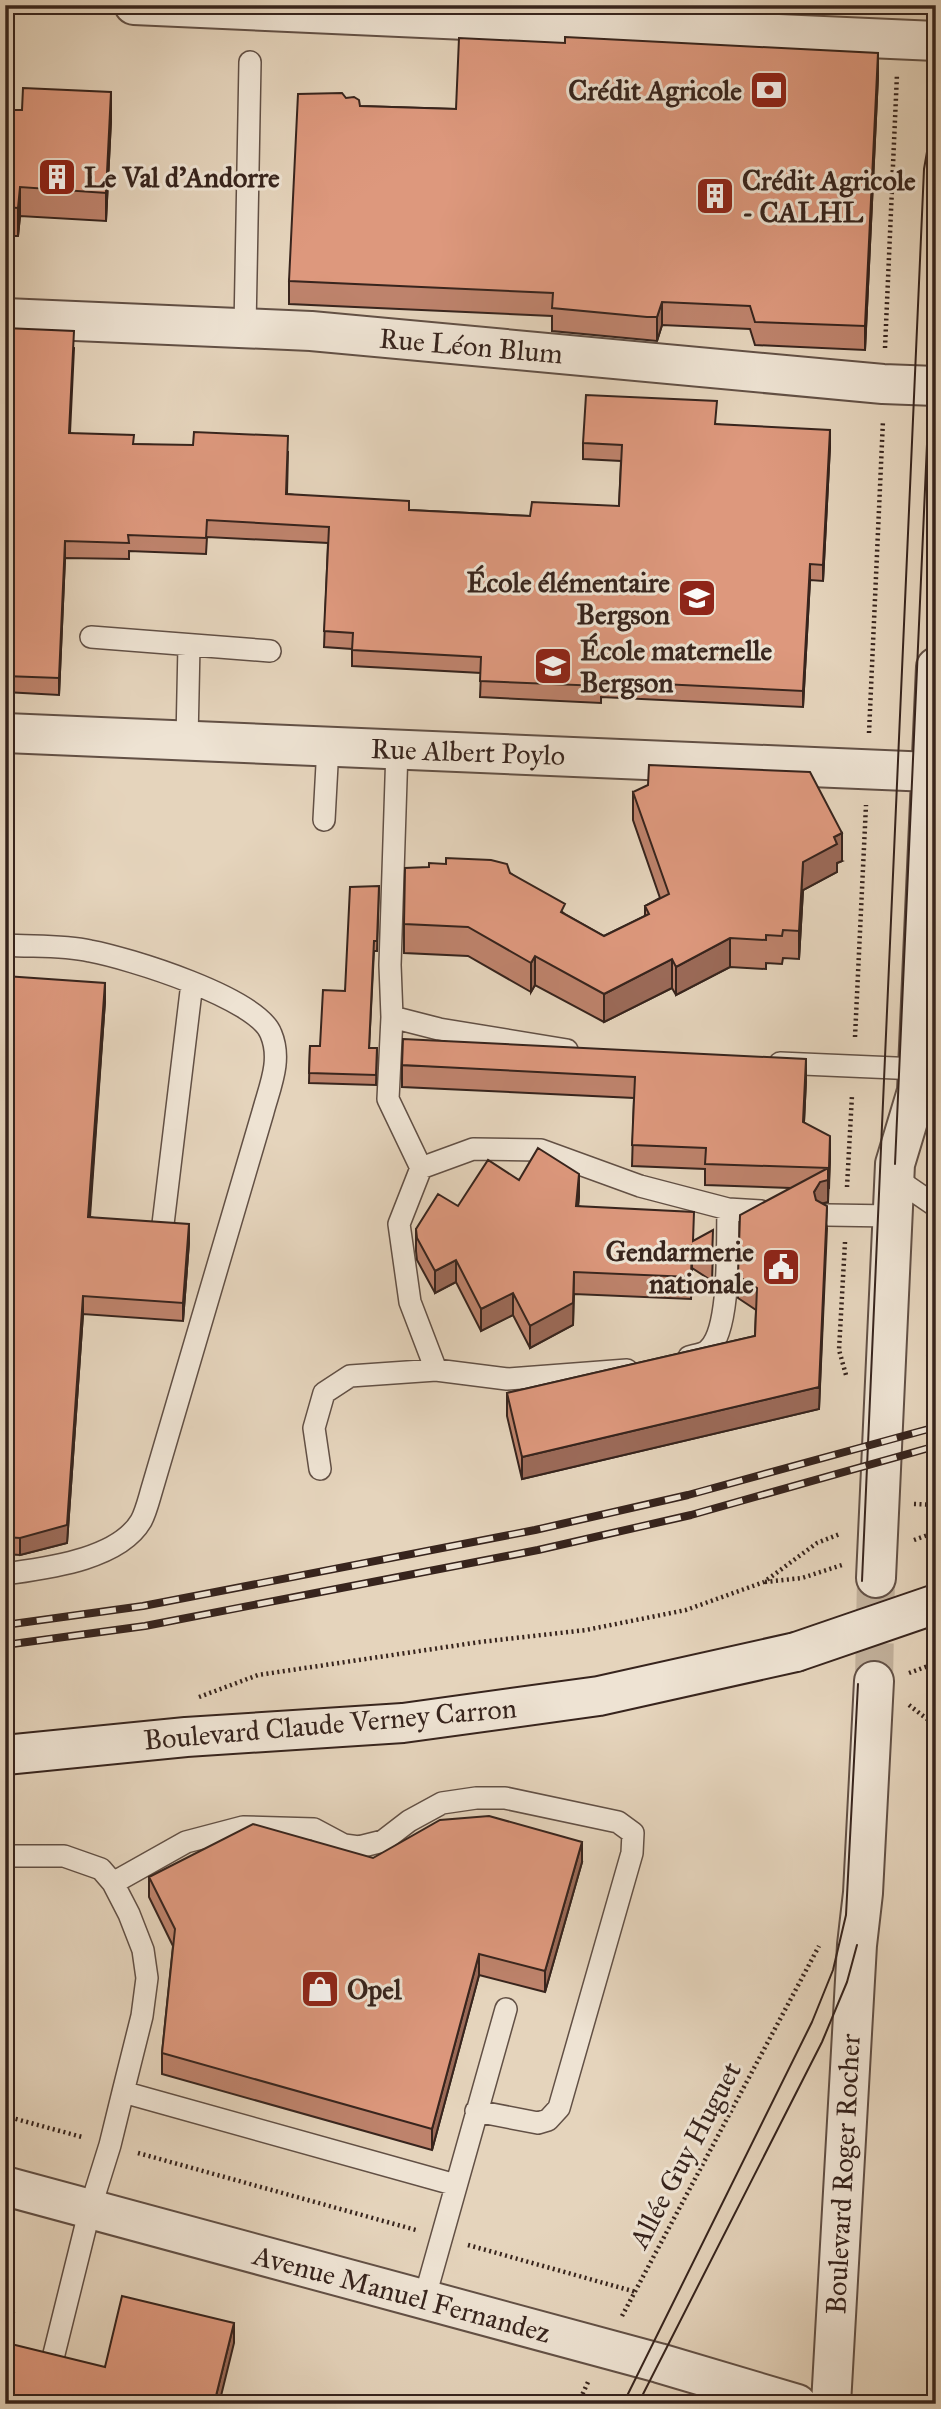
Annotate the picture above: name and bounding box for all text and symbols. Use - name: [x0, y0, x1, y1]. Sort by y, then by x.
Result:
- bank icon: Crédit Agricole: [748, 69, 790, 111]
- place label: Crédit Agricole: [568, 73, 742, 108]
- building icon: Le Val d'Andorre: [36, 156, 78, 198]
- place label: Le Val d'Andorre: [84, 160, 280, 195]
- place label: Crédit Agricole - CALHL: [742, 163, 916, 230]
- building icon: Crédit Agricole - CALHL: [694, 175, 736, 217]
- street label: Rue Léon Blum: [378, 321, 564, 371]
- place label: École élémentaire Bergson: [466, 564, 670, 632]
- school or university icon: École élémentaire Bergson: [676, 577, 718, 619]
- place label: École maternelle Bergson: [580, 632, 773, 700]
- school or university icon: École maternelle Bergson: [532, 645, 574, 687]
- street label: Rue Albert Poylo: [370, 731, 566, 773]
- place label: Gendarmerie nationale: [606, 1234, 754, 1301]
- public building icon: Gendarmerie nationale: [760, 1246, 802, 1288]
- street label: Boulevard Claude Verney Carron: [142, 1690, 518, 1758]
- shop icon: Opel: [299, 1968, 341, 2010]
- place label: Opel: [347, 1972, 402, 2007]
- street label: Boulevard Roger Rocher: [818, 2032, 868, 2315]
- street label: Allée Guy Huguet: [621, 2056, 749, 2255]
- street label: Avenue Manuel Fernandez: [248, 2237, 555, 2351]

